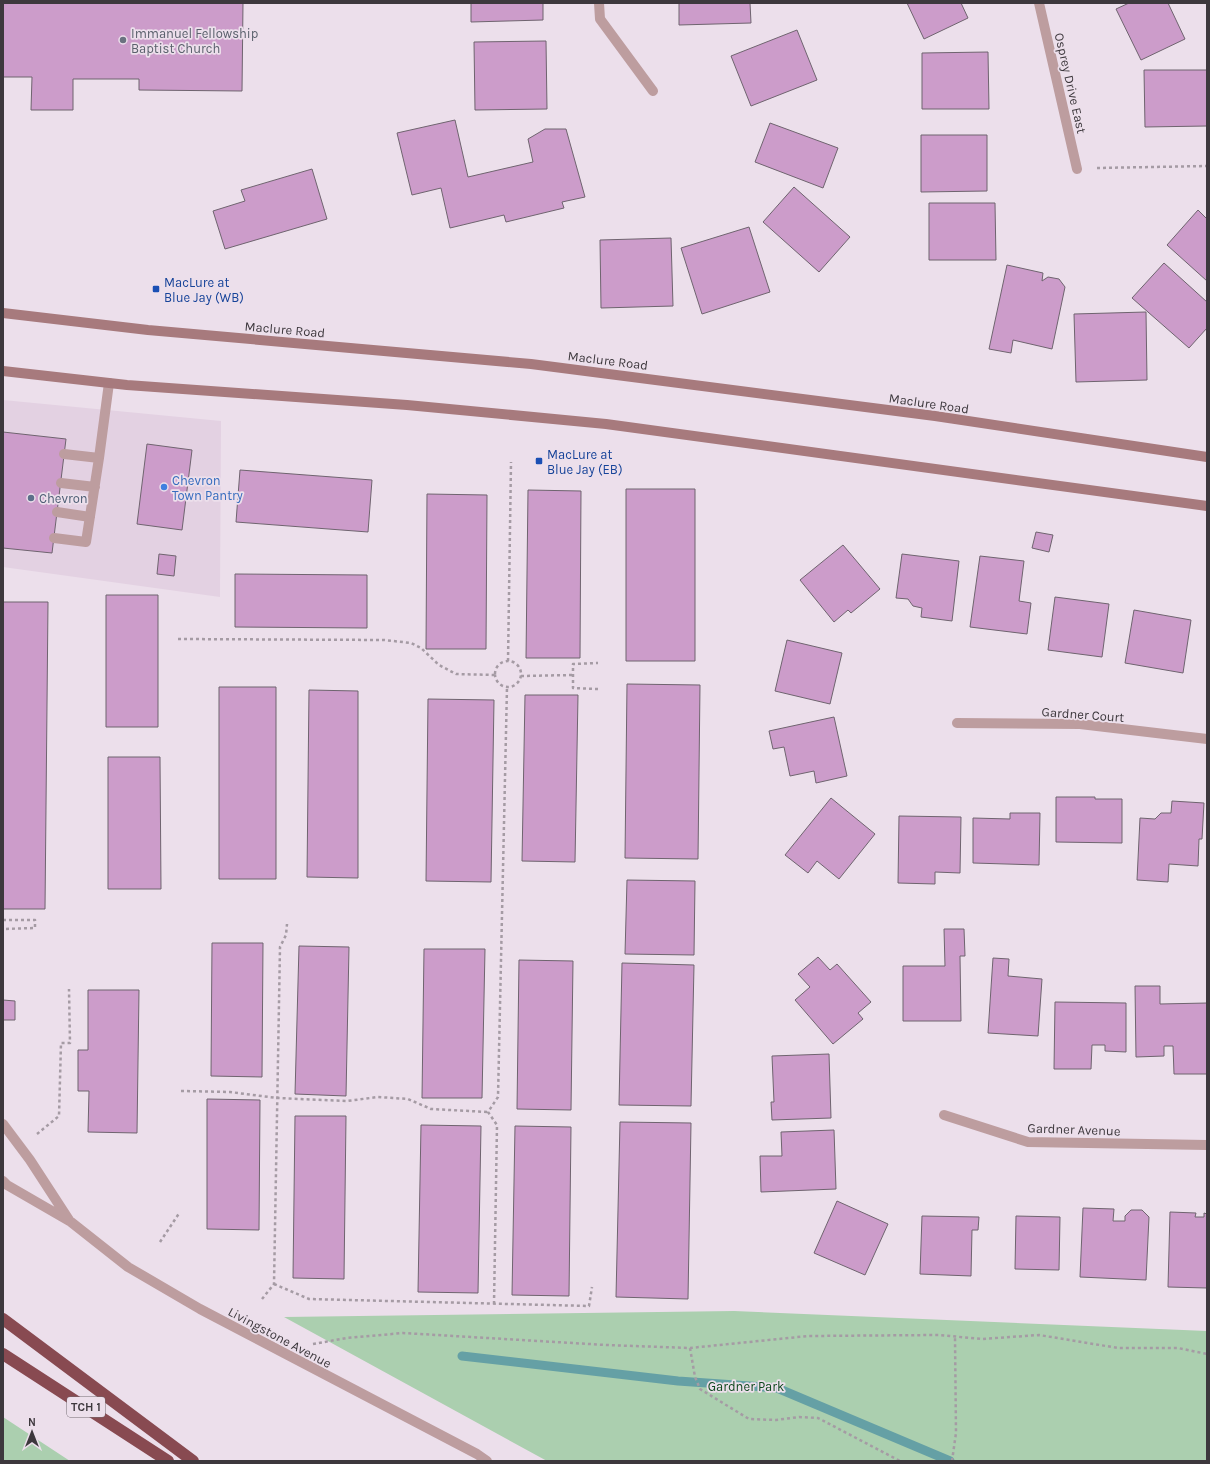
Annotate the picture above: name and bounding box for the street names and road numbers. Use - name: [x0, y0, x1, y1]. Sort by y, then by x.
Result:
- street label: Osprey Drive East: [1052, 31, 1089, 135]
- street label: Maclure Road: [244, 319, 326, 340]
- street label: Maclure Road: [567, 348, 649, 373]
- street label: Maclure Road: [888, 390, 970, 417]
- street label: Gardner Court: [1041, 704, 1125, 725]
- street label: Gardner Avenue: [1027, 1120, 1121, 1139]
- street label: Livingstone Avenue: [226, 1304, 334, 1371]
- road number: TCH 1: [67, 1397, 105, 1417]

